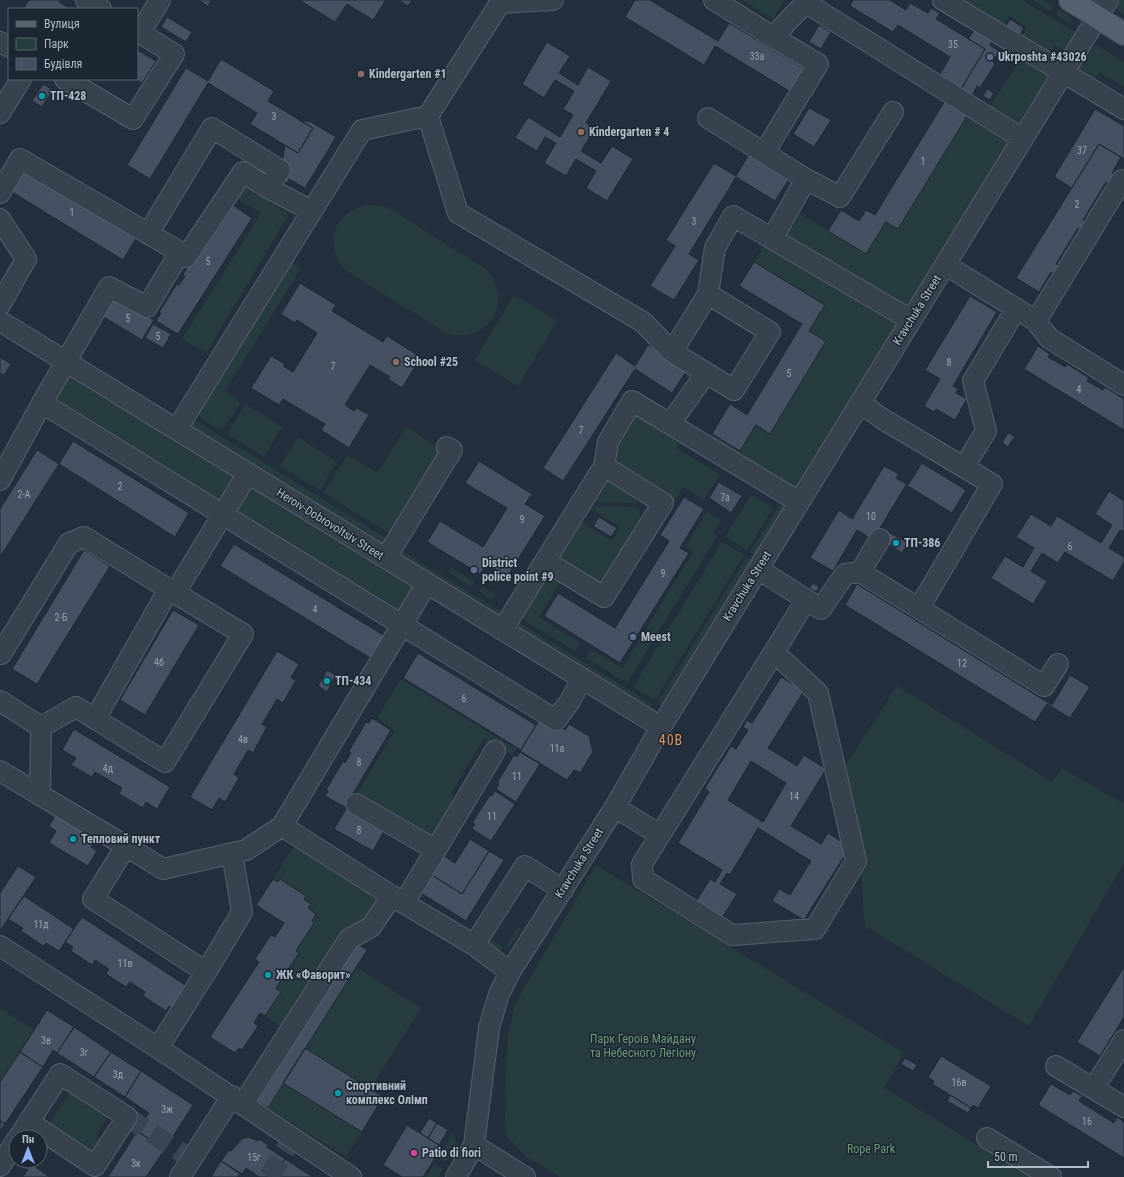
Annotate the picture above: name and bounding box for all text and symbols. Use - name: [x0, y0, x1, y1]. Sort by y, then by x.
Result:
- legend: [8, 8, 138, 80]
- text: Вулиця: [44, 17, 80, 31]
- text: Парк: [44, 37, 69, 51]
- house number: 35: [948, 39, 958, 50]
- place label: Ukrposhta #43026: [998, 50, 1087, 64]
- house number: 33а: [750, 51, 765, 62]
- marker: Ukrposhta #43026: [985, 52, 995, 62]
- text: Будівля: [44, 57, 82, 71]
- place label: Kindergarten #1: [369, 67, 447, 81]
- marker: Kindergarten #1: [356, 69, 366, 79]
- place label: ТП-428: [50, 89, 86, 103]
- marker: ТП-428: [37, 91, 47, 101]
- house number: 3: [272, 111, 277, 122]
- place label: Kindergarten # 4: [589, 125, 669, 139]
- marker: Kindergarten # 4: [576, 127, 586, 137]
- house number: 37: [1077, 145, 1087, 156]
- house number: 1: [921, 156, 925, 167]
- house number: 2: [1075, 199, 1080, 210]
- house number: 1: [70, 207, 74, 218]
- house number: 3: [692, 216, 697, 227]
- house number: 5: [206, 256, 211, 267]
- street label: Kravchuka Street: [890, 272, 944, 348]
- house number: 5: [126, 313, 131, 324]
- house number: 5: [156, 331, 161, 342]
- place label: School #25: [404, 355, 458, 369]
- marker: School #25: [391, 357, 401, 367]
- house number: 8: [947, 357, 952, 368]
- house number: 7: [331, 361, 336, 372]
- house number: 5: [787, 368, 792, 379]
- house number: 4: [1077, 384, 1082, 395]
- house number: 7: [579, 425, 584, 436]
- house number: 2: [118, 481, 123, 492]
- street label: Heroiv-Dobrovoltsiv Street: [274, 485, 386, 563]
- house number: 2-А: [17, 489, 31, 500]
- house number: 7а: [720, 492, 730, 503]
- house number: 10: [866, 511, 876, 522]
- house number: 9: [520, 514, 525, 525]
- place label: ТП-386: [904, 536, 940, 550]
- marker: ТП-386: [891, 538, 901, 548]
- house number: 6: [1068, 541, 1073, 552]
- street label: Kravchuka Street: [720, 548, 774, 624]
- place label: District police point #9: [482, 556, 554, 584]
- marker: District police point #9: [469, 565, 479, 575]
- house number: 9: [661, 568, 666, 579]
- house number: 4: [313, 604, 318, 615]
- house number: 2-Б: [55, 612, 68, 623]
- place label: Meest: [641, 630, 671, 644]
- marker: Meest: [628, 632, 638, 642]
- house number: 4б: [154, 657, 164, 668]
- house number: 12: [957, 658, 967, 669]
- place label: ТП-434: [335, 674, 371, 688]
- marker: ТП-434: [322, 676, 332, 686]
- house number: 6: [462, 693, 467, 704]
- district label: 40B: [659, 732, 683, 748]
- house number: 4в: [238, 734, 248, 745]
- house number: 11а: [550, 743, 565, 754]
- house number: 8: [357, 757, 362, 768]
- house number: 4д: [103, 763, 114, 774]
- house number: 11: [512, 771, 522, 782]
- house number: 14: [789, 791, 799, 802]
- house number: 11: [487, 811, 497, 822]
- house number: 8: [357, 825, 362, 836]
- street label: Kravchuka Street: [552, 825, 606, 901]
- place label: Тепловий пункт: [81, 832, 161, 846]
- marker: Тепловий пункт: [68, 834, 78, 844]
- house number: 11д: [33, 919, 49, 930]
- house number: 11в: [118, 958, 132, 969]
- place label: ЖК «Фаворит»: [276, 968, 351, 982]
- marker: ЖК «Фаворит»: [263, 970, 273, 980]
- park label: Парк Героїв Майдану та Небесного Легіону: [590, 1032, 696, 1060]
- house number: 3в: [41, 1035, 51, 1046]
- house number: 3г: [80, 1047, 89, 1058]
- house number: 3д: [113, 1069, 124, 1080]
- house number: 16в: [952, 1077, 966, 1088]
- place label: Спортивний комплекс Олімп: [346, 1079, 428, 1107]
- marker: Спортивний комплекс Олімп: [333, 1088, 343, 1098]
- house number: 3ж: [161, 1104, 173, 1115]
- house number: 16: [1082, 1116, 1092, 1127]
- north arrow: [8, 1129, 48, 1169]
- text: Пн: [22, 1133, 34, 1146]
- park label: Rope Park: [847, 1142, 896, 1156]
- scale bar: [988, 1143, 1088, 1169]
- place label: Patio di fiori: [422, 1146, 481, 1160]
- marker: Patio di fiori: [409, 1148, 419, 1158]
- text: 50 m: [994, 1150, 1018, 1164]
- house number: 15г: [247, 1152, 261, 1163]
- house number: 3к: [131, 1158, 141, 1169]

